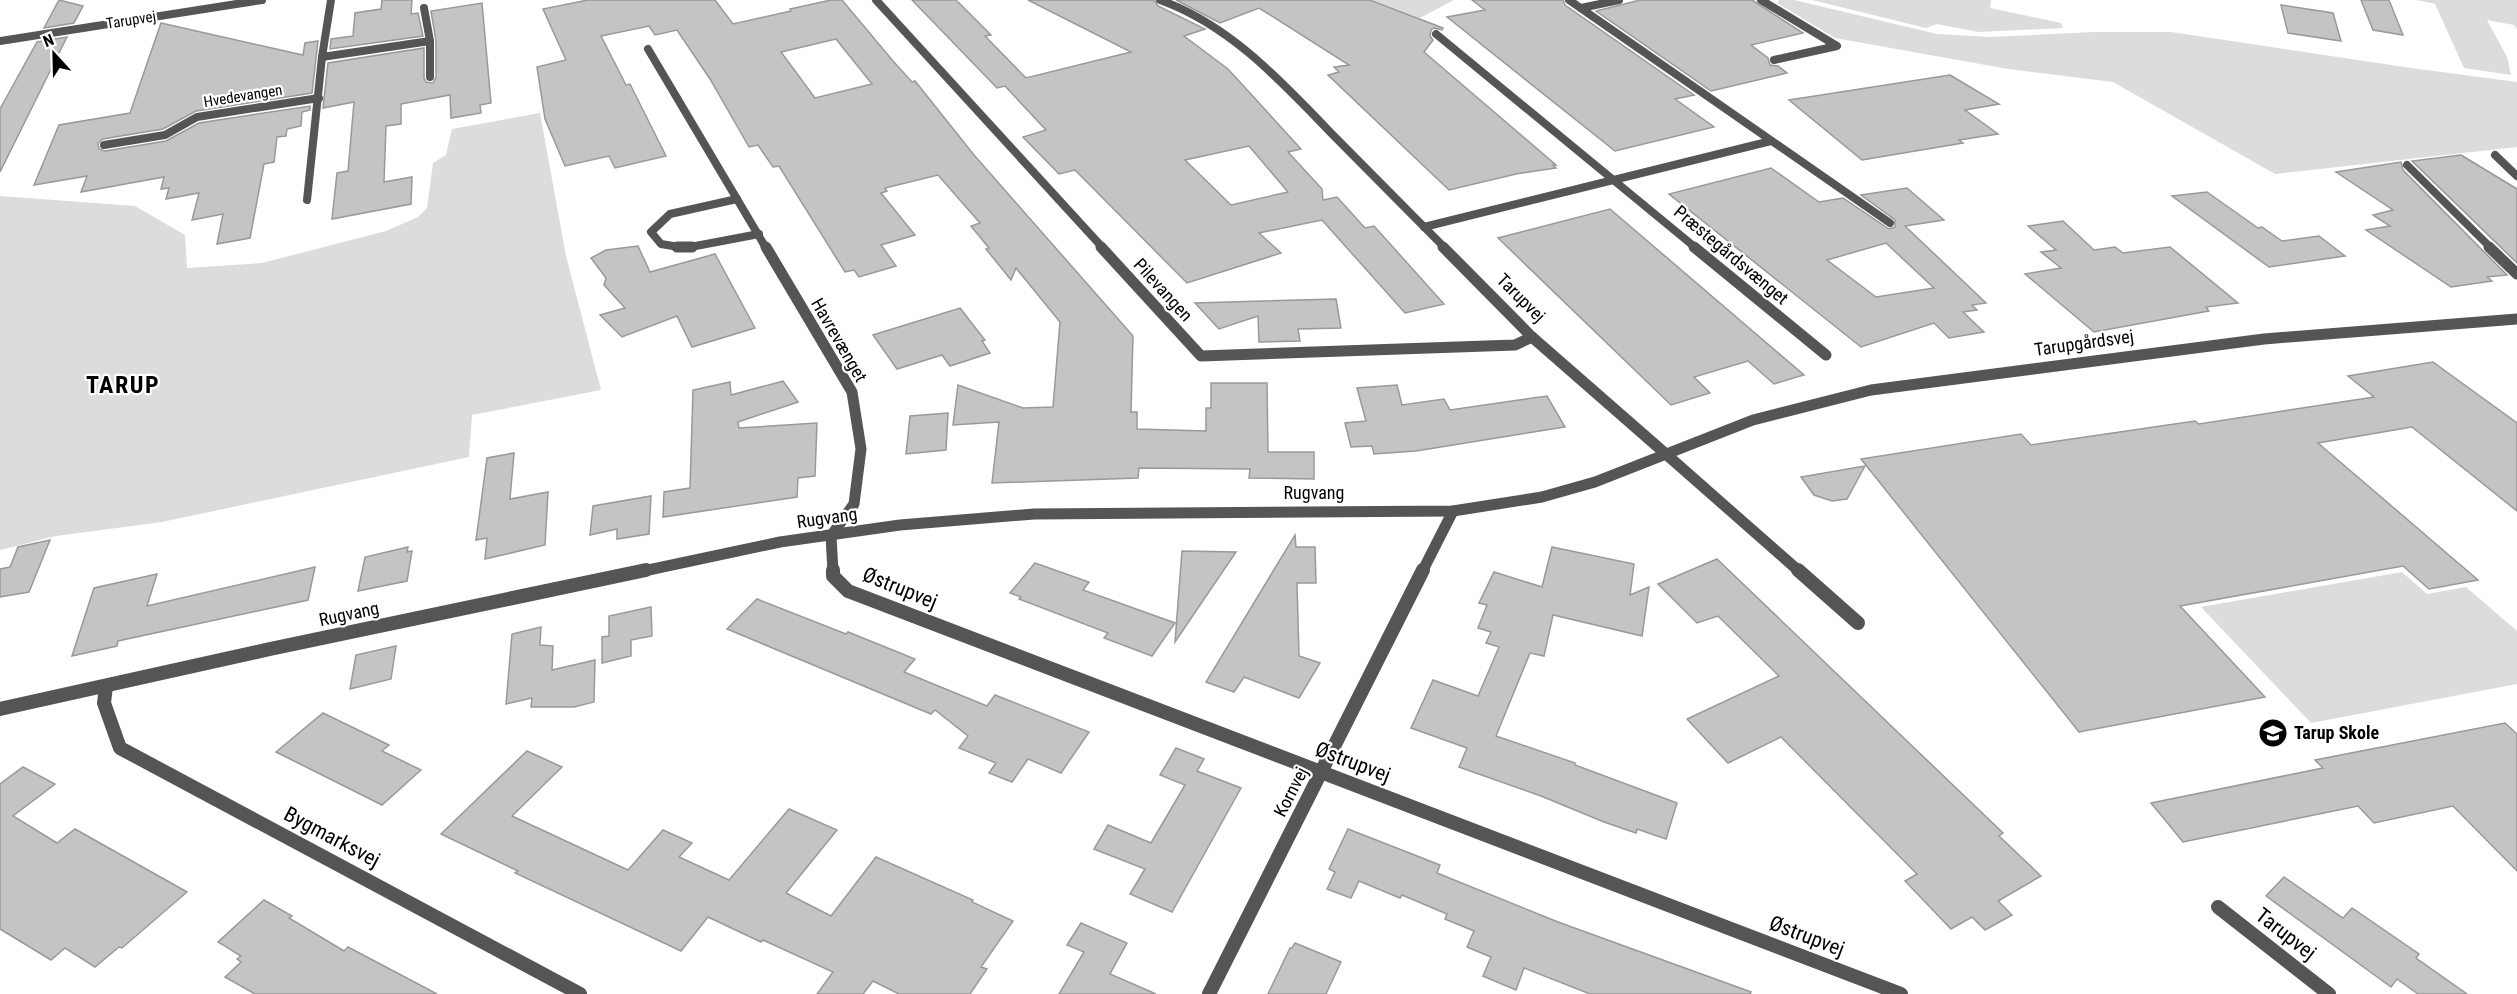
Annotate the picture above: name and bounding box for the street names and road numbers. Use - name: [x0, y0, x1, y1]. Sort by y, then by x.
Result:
- street label: Tarupvej: [105, 7, 157, 33]
- street label: Hvedevangen: [202, 81, 284, 111]
- street label: Præstegårdsvænget: [1670, 201, 1793, 309]
- street label: Pilevangen: [1130, 254, 1197, 325]
- street label: Tarupvej: [1493, 269, 1550, 326]
- street label: Havrevænget: [807, 294, 872, 385]
- street label: Tarupgårdsvej: [2033, 325, 2135, 360]
- street label: Rugvang: [1284, 482, 1344, 503]
- street label: Rugvang: [795, 503, 859, 532]
- street label: Østrupvej: [859, 562, 941, 614]
- street label: Rugvang: [317, 597, 381, 630]
- street label: Østrupvej: [1312, 737, 1394, 787]
- street label: Kornvej: [1269, 763, 1312, 820]
- street label: Bygmarksvej: [280, 802, 384, 872]
- street label: Tarupvej: [2251, 903, 2321, 965]
- street label: Østrupvej: [1766, 911, 1848, 961]

